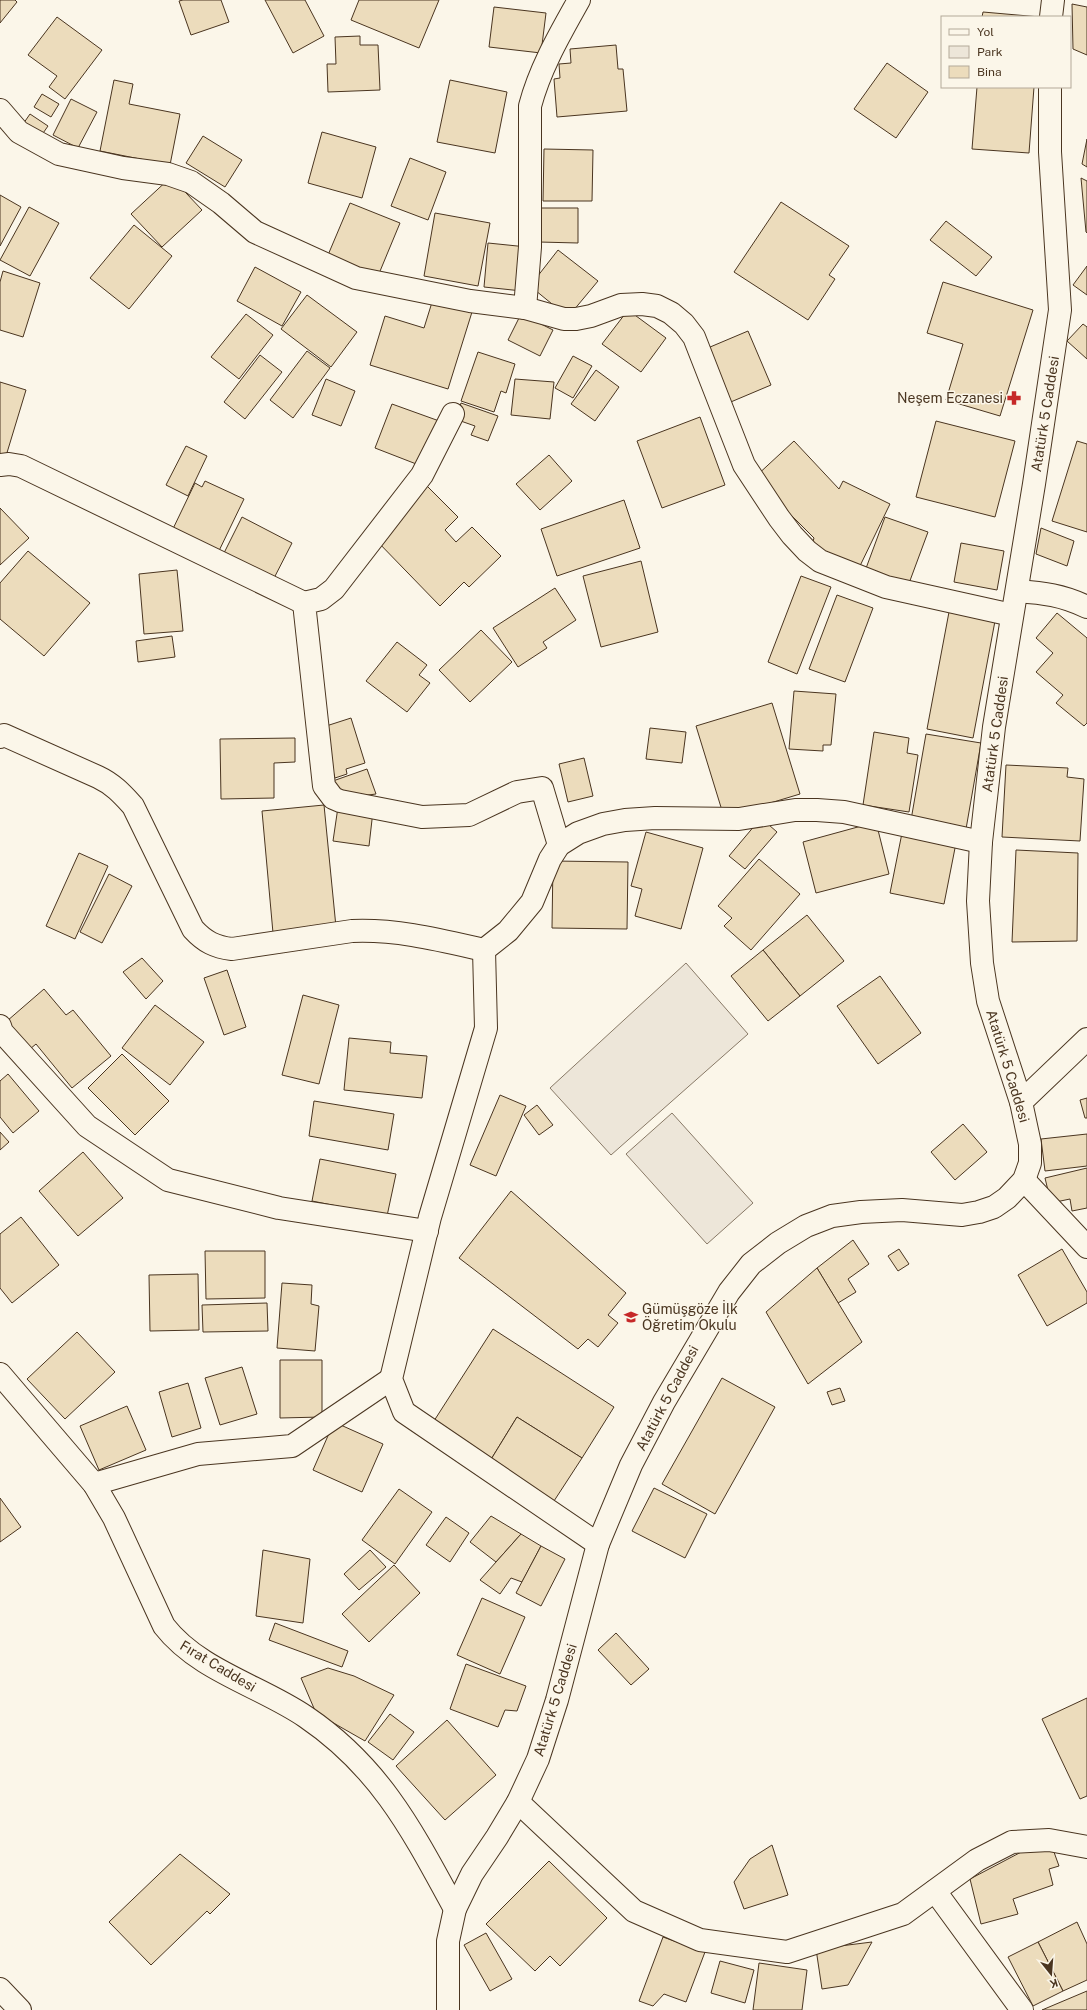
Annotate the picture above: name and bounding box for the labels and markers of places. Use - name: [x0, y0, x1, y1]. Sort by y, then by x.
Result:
- place label: Neşem Eczanesi: [897, 390, 1003, 406]
- pharmacy icon: Neşem Eczanesi: [1006, 390, 1022, 406]
- place label: Gümüşgöze İlk Öğretim Okulu: [642, 1299, 738, 1333]
- school or university icon: Gümüşgöze İlk Öğretim Okulu: [623, 1309, 639, 1325]

